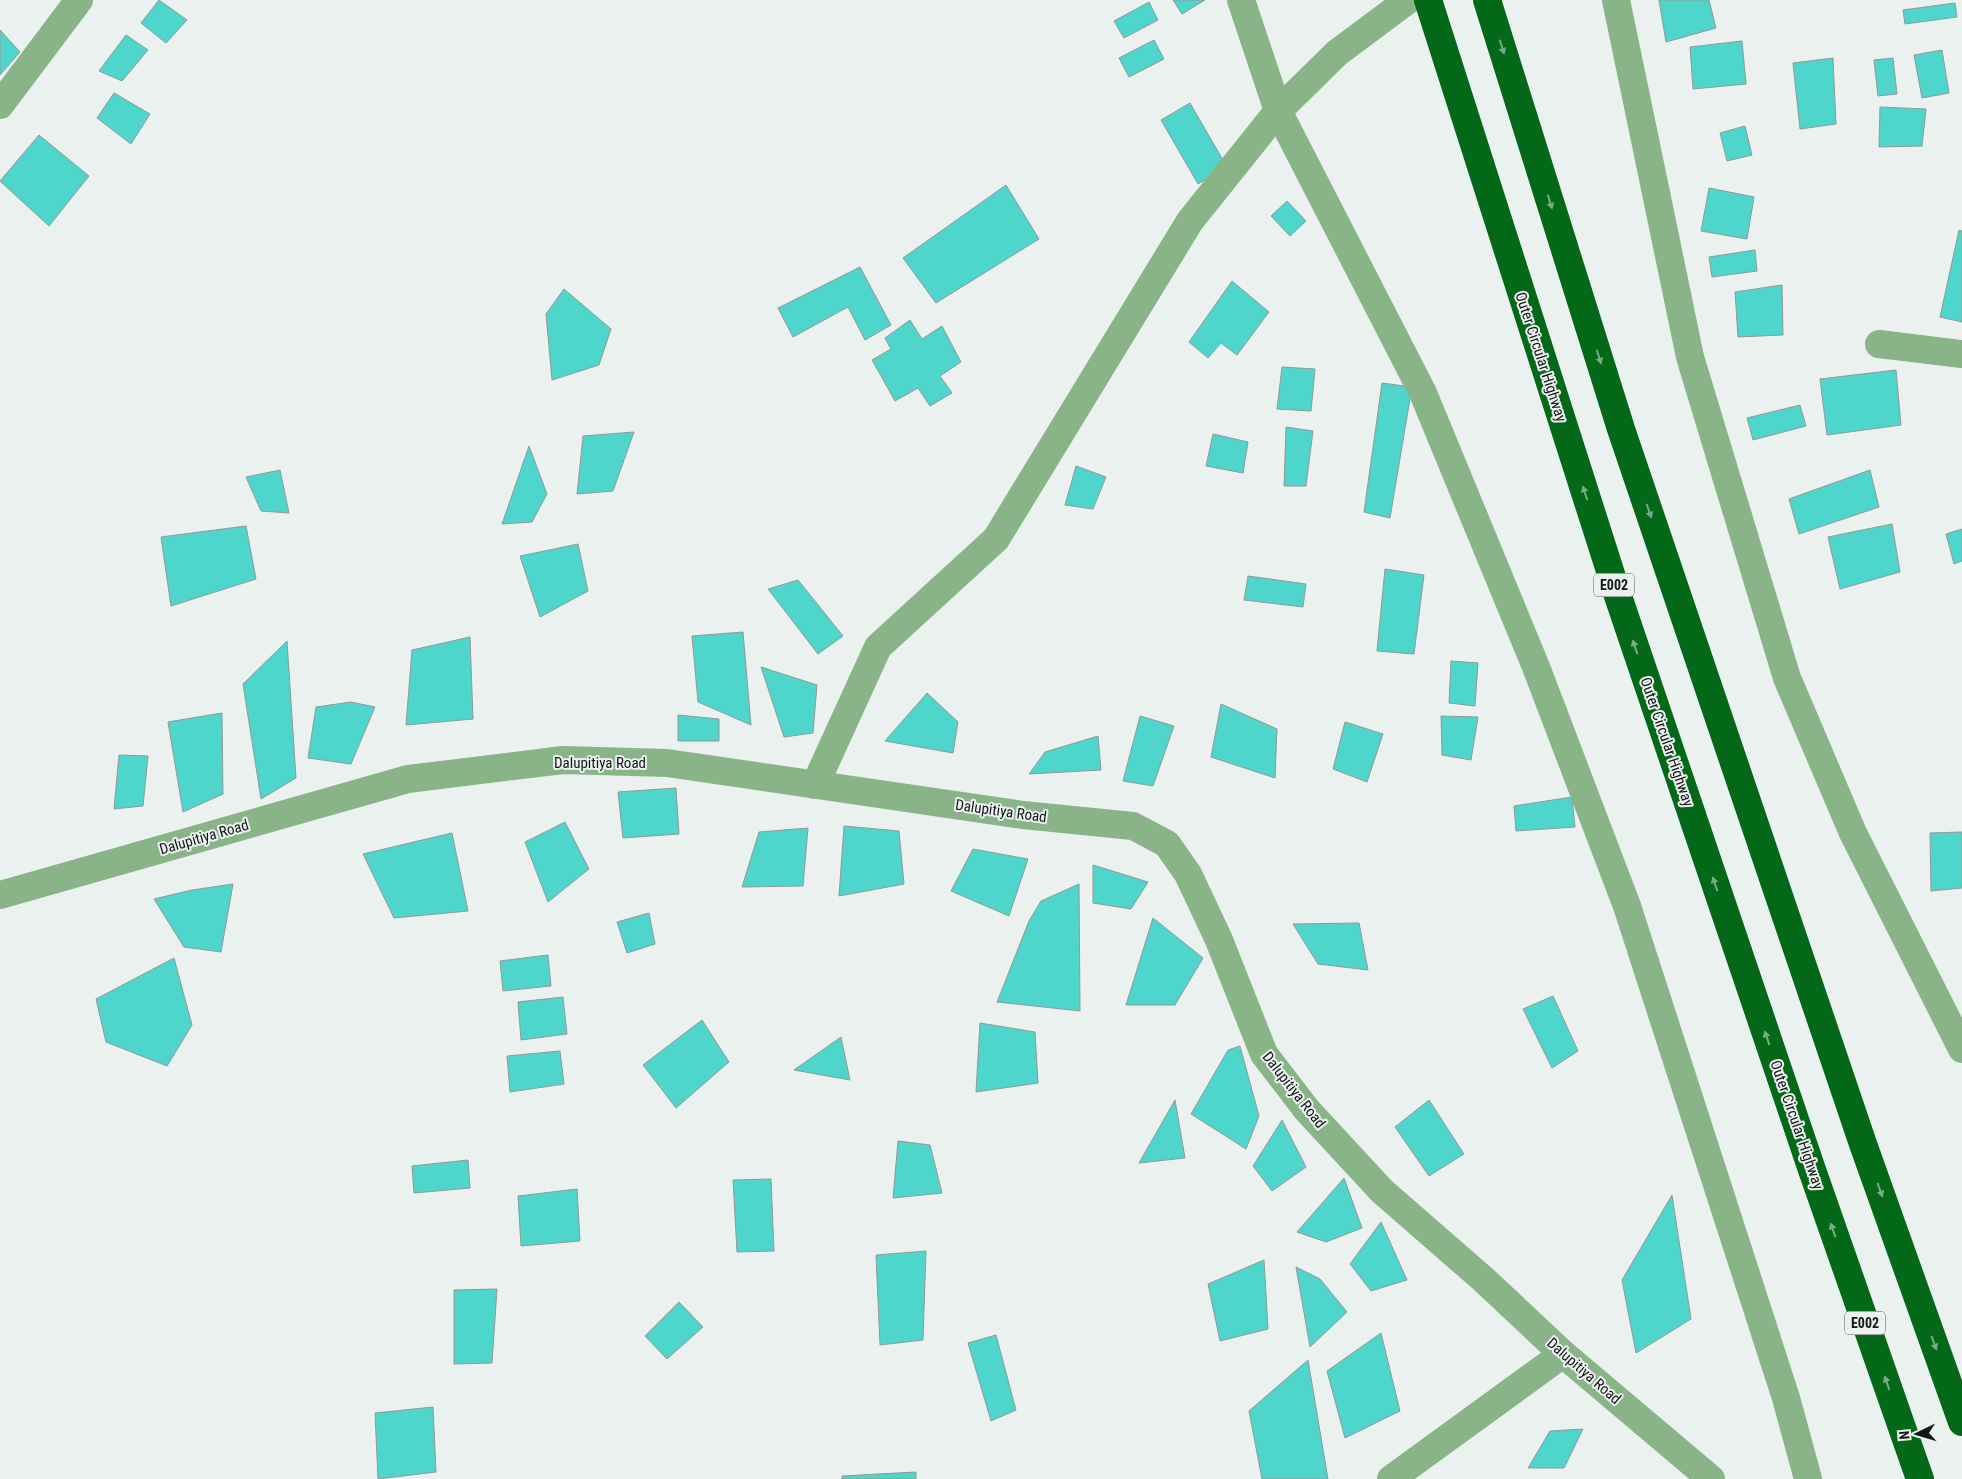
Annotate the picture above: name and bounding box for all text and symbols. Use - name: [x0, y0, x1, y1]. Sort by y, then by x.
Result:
- one-way arrow: [1498, 39, 1506, 54]
- one-way arrow: [1547, 194, 1555, 209]
- street label: Outer Circular Highway: [1512, 290, 1570, 424]
- one-way arrow: [1595, 349, 1603, 364]
- one-way arrow: [1580, 485, 1588, 500]
- one-way arrow: [1646, 504, 1653, 519]
- road number: E002: [1594, 574, 1634, 596]
- one-way arrow: [1631, 639, 1639, 654]
- street label: Outer Circular Highway: [1636, 675, 1698, 809]
- street label: Dalupitiya Road: [554, 754, 646, 772]
- street label: Dalupitiya Road: [954, 796, 1048, 826]
- street label: Dalupitiya Road: [157, 816, 251, 858]
- one-way arrow: [1711, 876, 1719, 891]
- one-way arrow: [1763, 1030, 1771, 1045]
- street label: Dalupitiya Road: [1259, 1048, 1329, 1132]
- street label: Outer Circular Highway: [1766, 1058, 1828, 1192]
- one-way arrow: [1876, 1183, 1884, 1198]
- one-way arrow: [1829, 1222, 1837, 1237]
- road number: E002: [1845, 1312, 1885, 1335]
- street label: Dalupitiya Road: [1543, 1334, 1625, 1408]
- one-way arrow: [1931, 1336, 1938, 1351]
- one-way arrow: [1883, 1376, 1890, 1391]
- north arrow: [1892, 1409, 1942, 1459]
- text: N: [1896, 1430, 1912, 1440]

